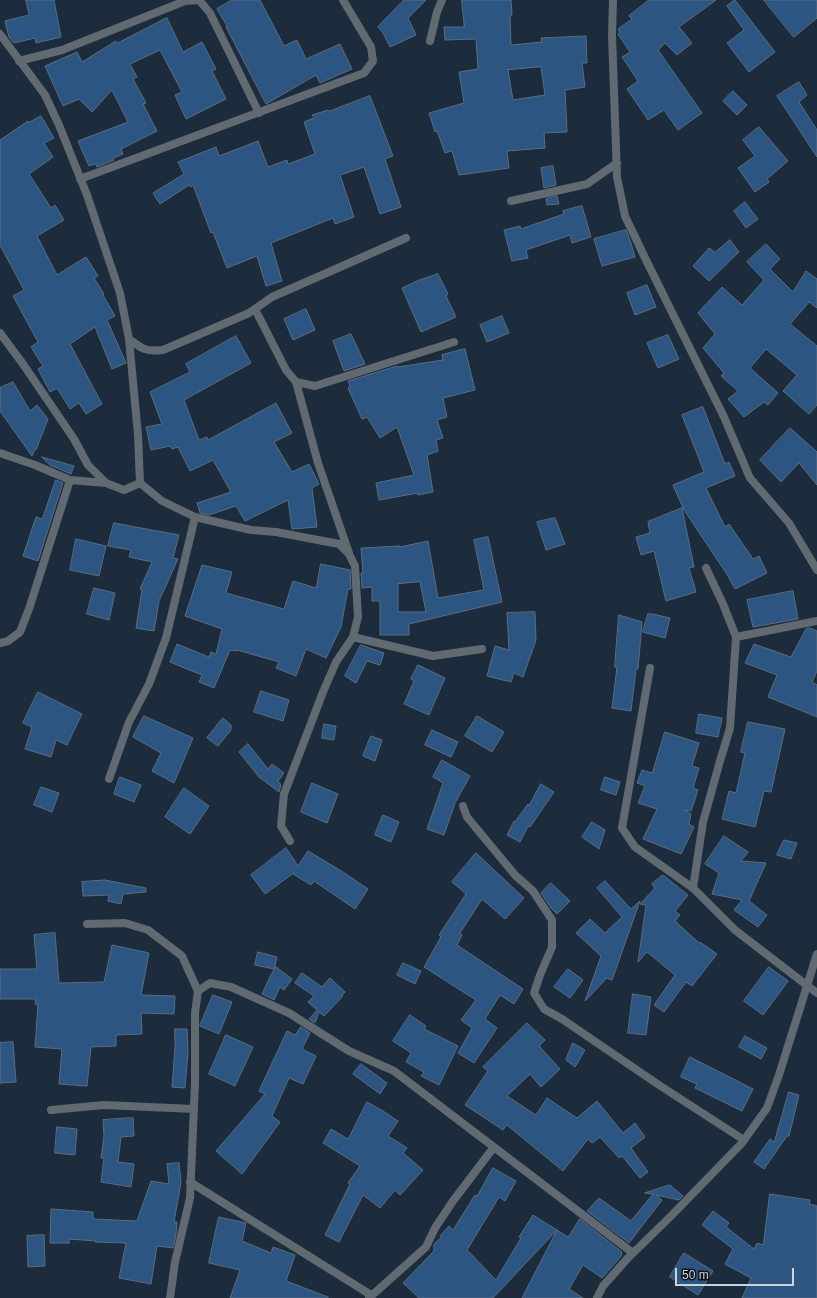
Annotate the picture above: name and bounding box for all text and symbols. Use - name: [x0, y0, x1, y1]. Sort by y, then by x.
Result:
- scale bar: [677, 1260, 796, 1286]
- text: 50 m: [682, 1268, 709, 1282]

